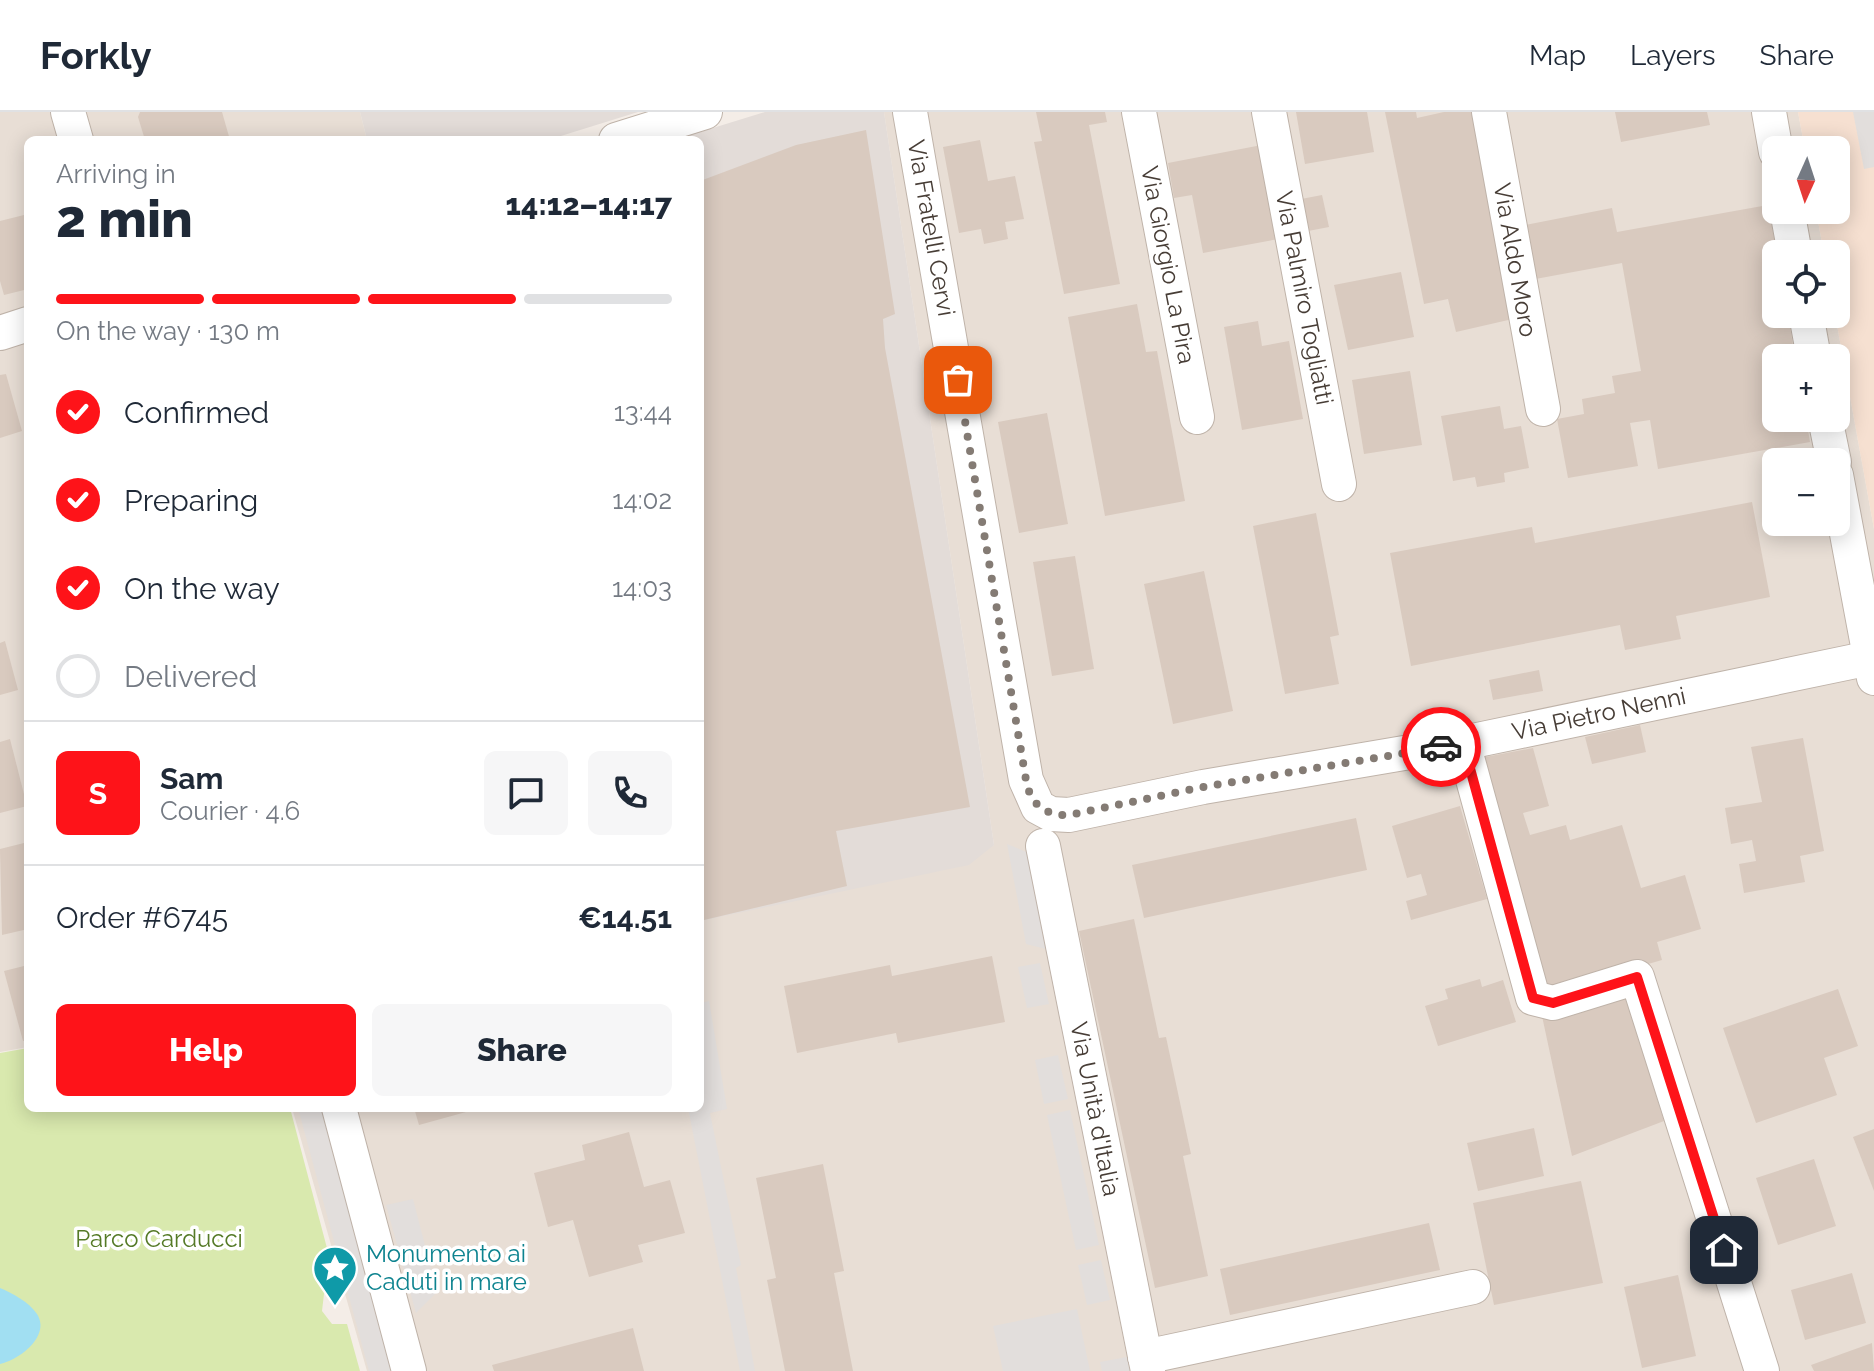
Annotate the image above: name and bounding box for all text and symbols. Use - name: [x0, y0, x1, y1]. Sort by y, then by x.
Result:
- text: Forkly: [40, 33, 152, 78]
- text: Map: [1529, 39, 1586, 72]
- text: Layers: [1630, 39, 1716, 72]
- text: Share: [1760, 39, 1834, 72]
- north arrow: [1762, 136, 1850, 224]
- map controls: [1762, 136, 1850, 536]
- street label: Via Fratelli Cervi: [902, 137, 961, 318]
- text: Arriving in: [56, 159, 176, 189]
- street label: Via Giorgio La Pira: [1135, 164, 1202, 366]
- street label: Via Aldo Moro: [1488, 181, 1543, 339]
- text: 14:12–14:17: [506, 187, 672, 222]
- text: 2 min: [56, 188, 193, 249]
- street label: Via Palmiro Togliatti: [1270, 188, 1339, 407]
- button: locate: [1762, 240, 1850, 328]
- text: On the way · 130 m: [56, 316, 280, 346]
- button: +: [1762, 344, 1850, 432]
- pin: [924, 346, 992, 414]
- icon: bag: [936, 358, 980, 402]
- icon: check: [56, 390, 100, 434]
- text: Confirmed: [124, 395, 269, 430]
- text: 13:44: [614, 397, 672, 427]
- button: −: [1762, 448, 1850, 536]
- icon: check: [56, 478, 100, 522]
- text: Preparing: [124, 483, 258, 518]
- text: 14:02: [612, 485, 672, 515]
- icon: check: [56, 566, 100, 610]
- text: On the way: [124, 571, 280, 606]
- text: 14:03: [612, 573, 672, 603]
- text: Delivered: [124, 659, 257, 694]
- street label: Via Pietro Nenni: [1509, 681, 1688, 746]
- courier: [1401, 707, 1481, 787]
- icon: car: [1419, 725, 1463, 769]
- button: chat: [484, 751, 568, 835]
- button: phone: [588, 751, 672, 835]
- text: Sam: [160, 761, 223, 796]
- text: S: [89, 776, 107, 811]
- text: Courier · 4.6: [160, 796, 300, 826]
- text: Order #6745: [56, 900, 228, 935]
- text: €14.51: [578, 900, 672, 935]
- button: Help: [56, 1004, 356, 1096]
- button: Share: [372, 1004, 672, 1096]
- street label: Via Unità d'Italia: [1064, 1019, 1127, 1198]
- pin: [1690, 1216, 1758, 1284]
- park label: Parco Carducci: [75, 1224, 243, 1253]
- icon: home: [1702, 1228, 1746, 1272]
- place label: Monumento ai Caduti in mare: [366, 1239, 527, 1296]
- place icon: Monumento ai Caduti in mare: [311, 1244, 359, 1307]

